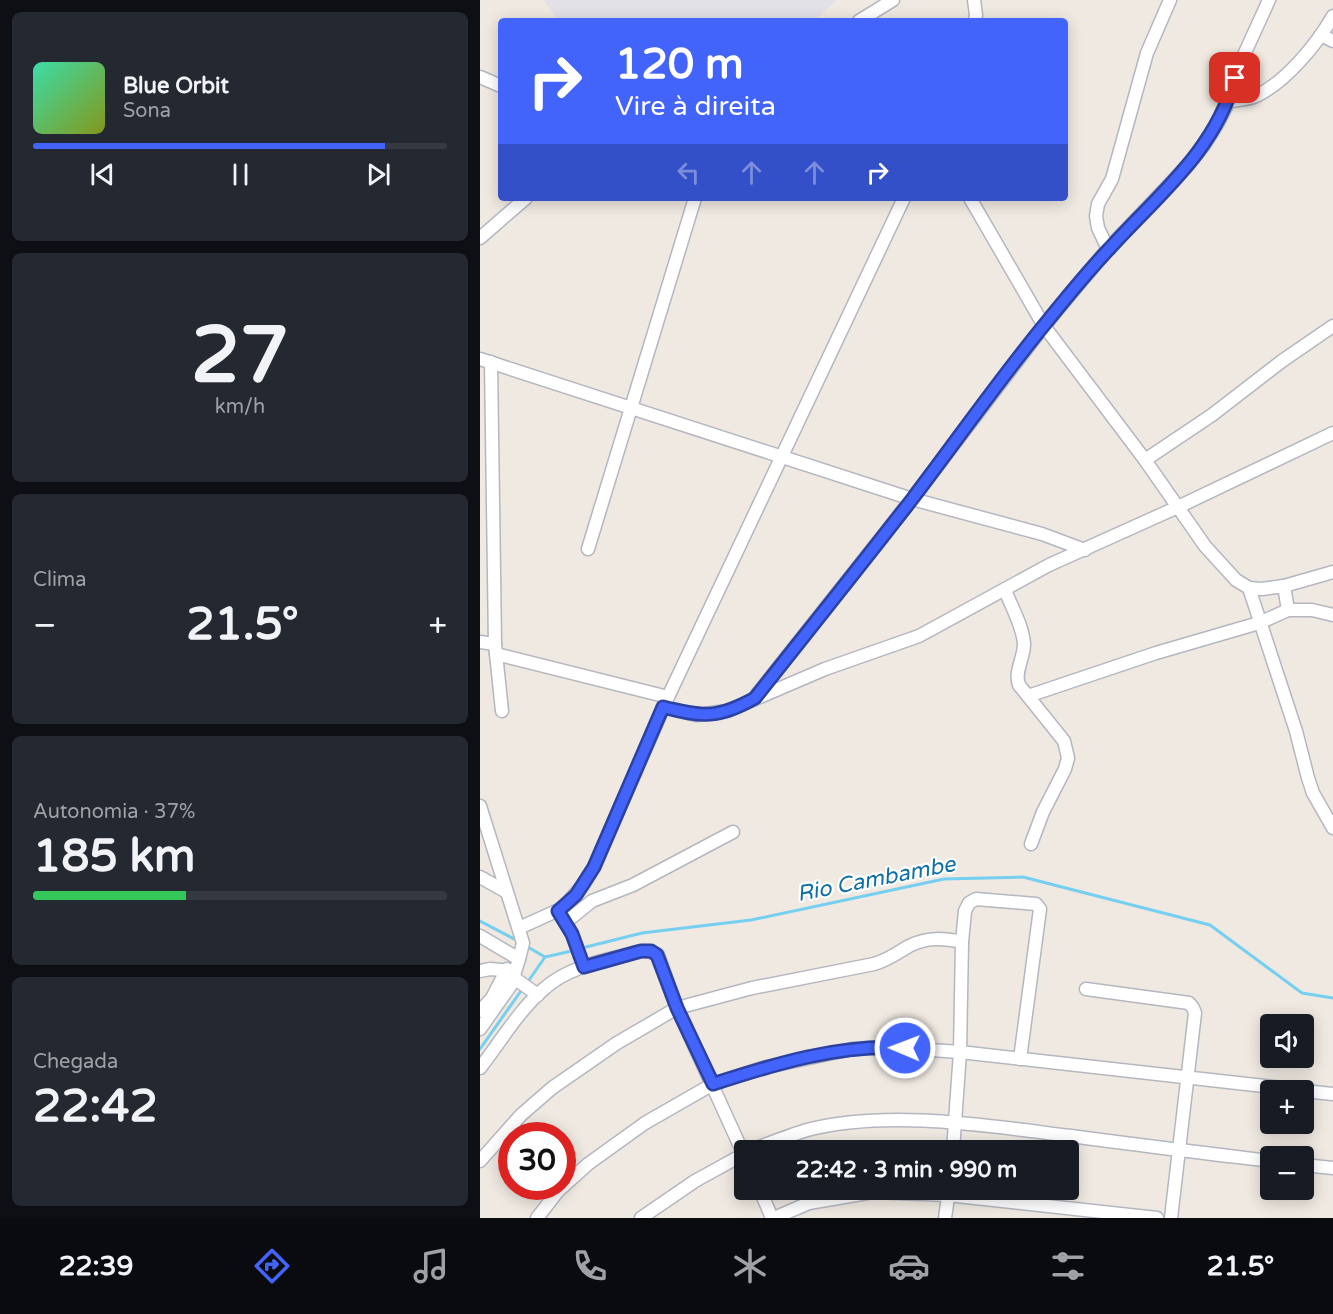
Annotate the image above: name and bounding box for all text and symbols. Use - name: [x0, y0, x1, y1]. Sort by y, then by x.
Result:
- text: 120 m: [615, 39, 744, 90]
- icon: right: [516, 42, 594, 120]
- pin: [1209, 52, 1260, 103]
- icon: arrive: [1218, 61, 1251, 94]
- text: Blue Orbit: [123, 73, 229, 99]
- text: Vire à direita: [615, 90, 776, 123]
- text: Sona: [123, 99, 171, 123]
- icon: left: [672, 156, 705, 189]
- icon: ahead: [735, 156, 768, 189]
- icon: ahead: [798, 156, 831, 189]
- icon: right: [861, 156, 894, 189]
- icon: previous: [86, 158, 119, 191]
- icon: pause: [224, 158, 257, 191]
- icon: next: [362, 158, 395, 191]
- text: 27: [191, 309, 289, 403]
- text: km/h: [215, 395, 265, 419]
- text: Clima: [33, 568, 86, 592]
- text: 21.5°: [186, 598, 299, 652]
- text: −: [33, 606, 57, 645]
- text: +: [428, 606, 447, 645]
- text: Autonomia · 37%: [33, 800, 195, 824]
- text: 185 km: [33, 830, 195, 884]
- water label: Rio Cambambe: [795, 851, 959, 907]
- map controls: [1260, 1014, 1314, 1200]
- button: sound: [1260, 1014, 1314, 1068]
- position arrow: [873, 1016, 937, 1080]
- text: Chegada: [33, 1050, 118, 1074]
- text: 22:42: [33, 1080, 158, 1134]
- button: +: [1260, 1080, 1314, 1134]
- speed limit sign: 30: [498, 1122, 576, 1200]
- button: −: [1260, 1146, 1314, 1200]
- text: 22:42 · 3 min · 990 m: [796, 1157, 1017, 1183]
- icon: directions: [251, 1245, 293, 1287]
- icon: music: [410, 1245, 452, 1287]
- icon: phone: [569, 1245, 611, 1287]
- icon: climate: [729, 1245, 771, 1287]
- icon: car: [888, 1245, 930, 1287]
- icon: filters: [1047, 1245, 1089, 1287]
- text: 22:39: [59, 1250, 134, 1283]
- text: 21.5°: [1207, 1250, 1274, 1283]

